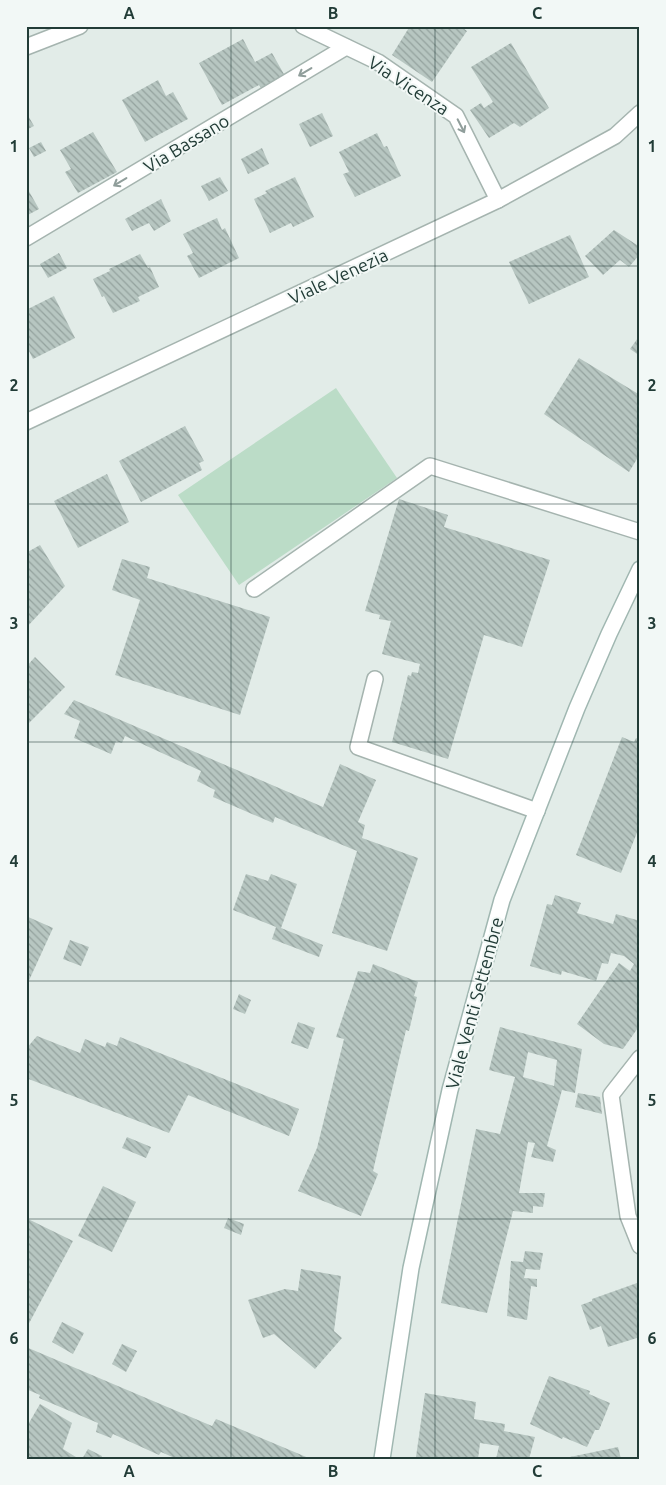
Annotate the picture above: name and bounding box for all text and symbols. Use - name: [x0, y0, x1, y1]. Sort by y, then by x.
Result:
- text: A: [123, 4, 135, 22]
- text: B: [328, 4, 338, 22]
- text: C: [532, 4, 542, 22]
- street label: Via Vicenza: [365, 52, 453, 118]
- one-way arrow: [298, 67, 312, 77]
- street label: Via Bassano: [140, 110, 232, 176]
- one-way arrow: [457, 118, 466, 133]
- text: 1: [9, 137, 19, 155]
- text: 1: [647, 137, 657, 155]
- one-way arrow: [114, 178, 128, 188]
- street label: Viale Venezia: [285, 244, 391, 308]
- text: 2: [9, 376, 19, 394]
- text: 2: [647, 376, 657, 394]
- text: 3: [9, 614, 19, 632]
- text: 3: [647, 614, 657, 632]
- text: 4: [9, 852, 19, 870]
- text: 4: [647, 852, 657, 870]
- street label: Viale Venti Settembre: [441, 915, 507, 1091]
- text: 5: [9, 1091, 19, 1109]
- text: 5: [647, 1091, 657, 1109]
- text: 6: [9, 1329, 19, 1347]
- text: 6: [647, 1329, 657, 1347]
- text: A: [123, 1462, 135, 1480]
- text: B: [328, 1462, 338, 1480]
- text: C: [532, 1462, 542, 1480]

